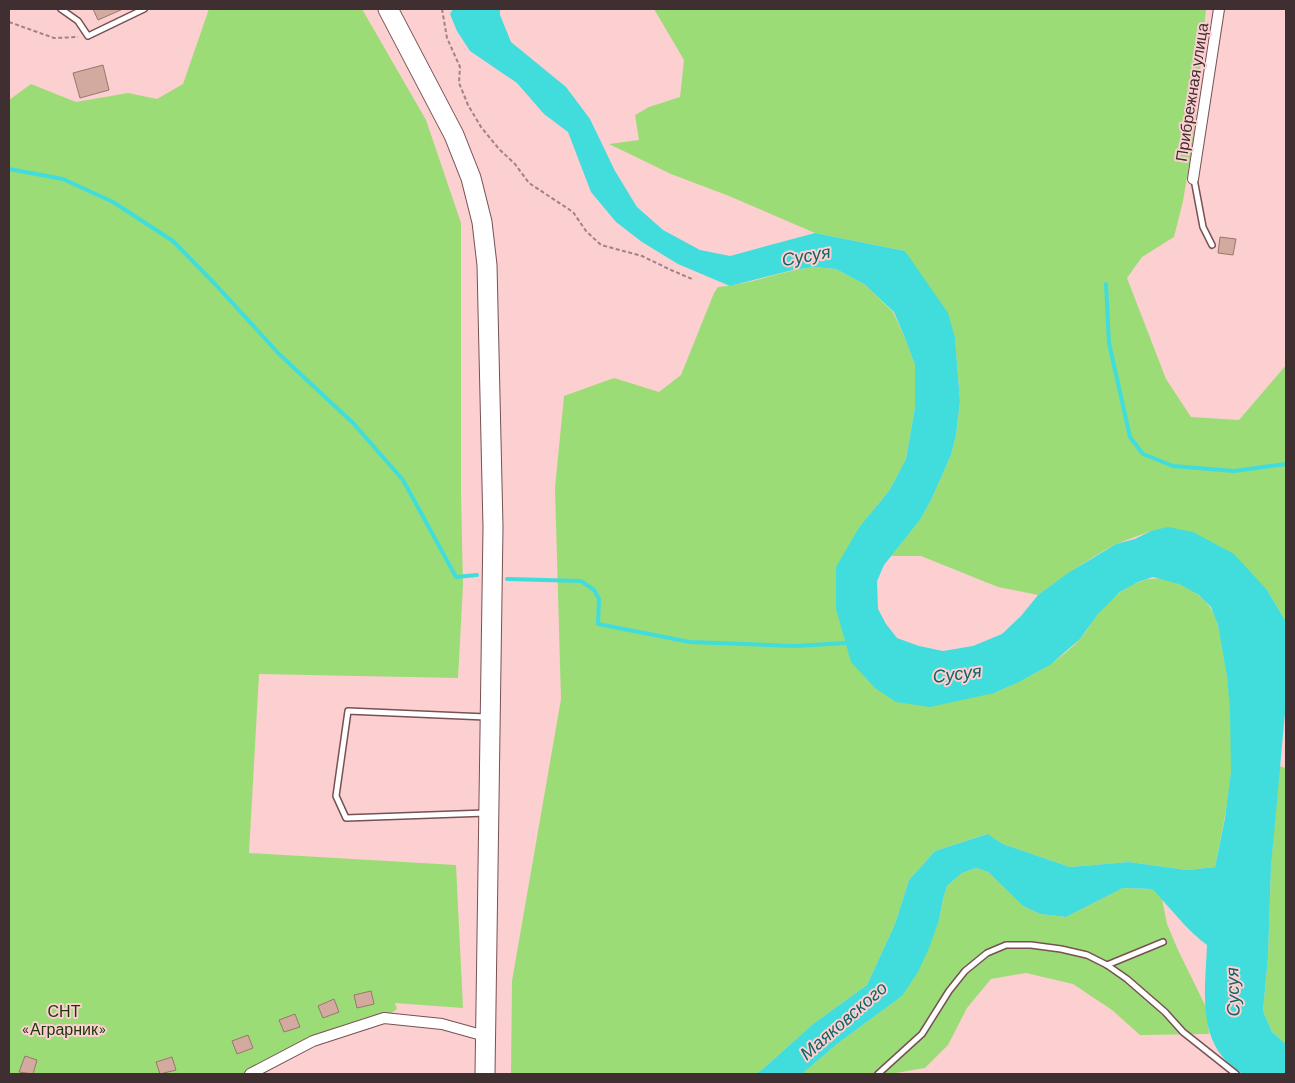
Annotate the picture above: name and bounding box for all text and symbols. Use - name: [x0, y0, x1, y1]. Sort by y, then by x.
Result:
- street label: Прибрежная улица: [1171, 21, 1211, 163]
- water label: Сусуя: [780, 240, 833, 270]
- water label: Сусуя: [931, 659, 983, 687]
- water label: Сусуя: [1220, 967, 1244, 1017]
- water label: Маяковского: [795, 976, 891, 1064]
- park label: СНТ «Аграрник»: [21, 1001, 107, 1038]

